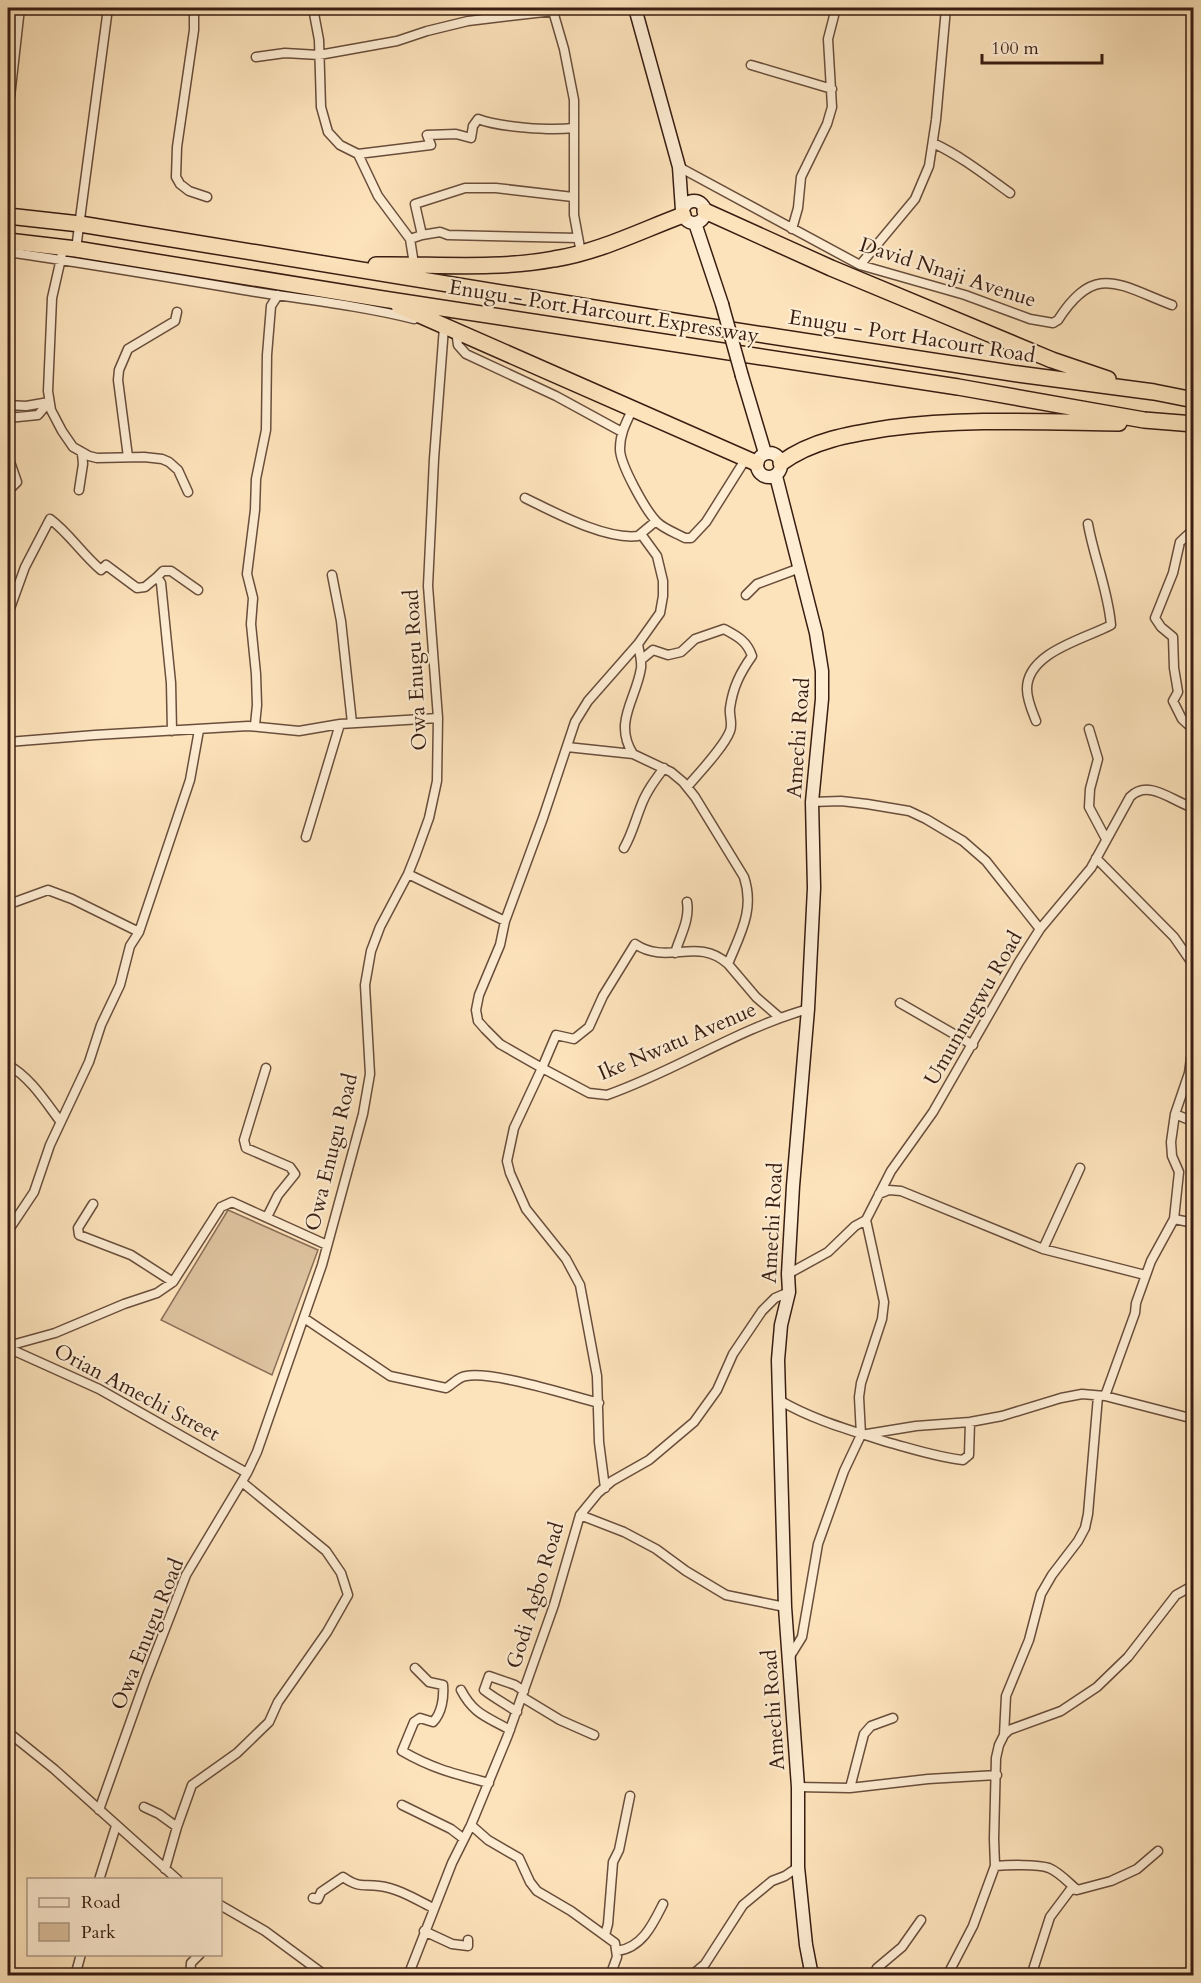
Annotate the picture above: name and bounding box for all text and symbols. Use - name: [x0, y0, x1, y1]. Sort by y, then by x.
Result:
- scale bar: [982, 27, 1102, 65]
- text: 100 m: [991, 36, 1039, 61]
- street label: David Nnaji Avenue: [856, 230, 1040, 315]
- street label: Enugu - Port Harcourt Expressway: [447, 273, 761, 350]
- street label: Enugu - Port Hacourt Road: [787, 303, 1037, 370]
- street label: Owa Enugu Road: [397, 589, 434, 751]
- street label: Amechi Road: [780, 677, 817, 799]
- street label: Umunnugwu Road: [917, 926, 1029, 1091]
- street label: Ike Nwatu Avenue: [594, 995, 761, 1088]
- street label: Owa Enugu Road: [298, 1070, 365, 1234]
- street label: Amechi Road: [755, 1162, 790, 1284]
- street label: Orian Amechi Street: [49, 1336, 225, 1449]
- street label: Godi Agbo Road: [499, 1518, 572, 1672]
- street label: Owa Enugu Road: [104, 1554, 191, 1714]
- street label: Amechi Road: [755, 1649, 792, 1771]
- legend: [27, 1878, 222, 1956]
- text: Road: [81, 1890, 121, 1915]
- text: Park: [81, 1920, 116, 1945]

